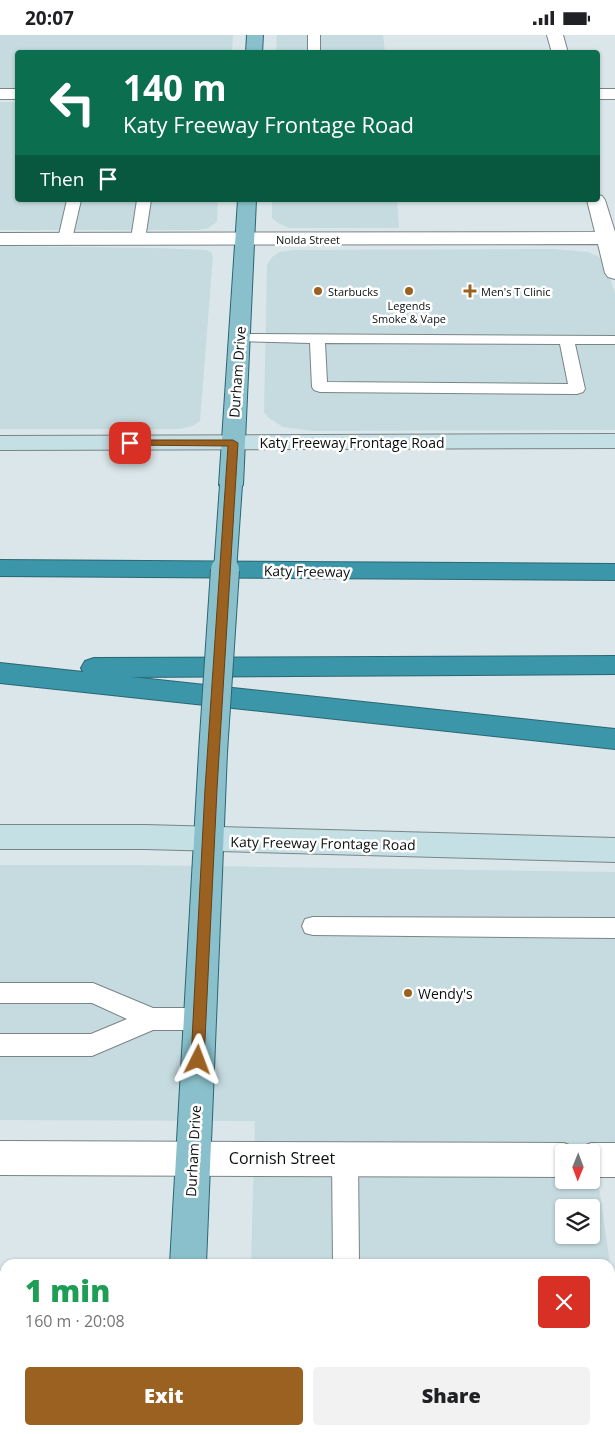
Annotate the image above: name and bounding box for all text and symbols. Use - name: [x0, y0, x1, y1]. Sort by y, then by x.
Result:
- text: 20:07: [25, 5, 74, 31]
- text: 140 m: [123, 64, 227, 111]
- icon: left: [40, 70, 105, 135]
- text: Katy Freeway Frontage Road: [123, 109, 414, 139]
- icon: arrive: [94, 165, 122, 193]
- text: Then: [40, 166, 84, 192]
- street label: Nolda Street: [276, 232, 340, 247]
- place label: Starbucks: [328, 284, 378, 299]
- marker: Men's T Clinic: [463, 284, 477, 298]
- place label: Men's T Clinic: [481, 284, 551, 299]
- marker: Starbucks: [312, 285, 324, 297]
- marker: Legends Smoke & Vape: [403, 285, 415, 297]
- place label: Legends Smoke & Vape: [372, 298, 446, 326]
- street label: Durham Drive: [224, 325, 250, 418]
- pin: [109, 422, 151, 464]
- icon: arrive: [116, 429, 144, 457]
- street label: Katy Freeway Frontage Road: [259, 433, 445, 452]
- street label: Katy Freeway: [264, 561, 351, 581]
- street label: Katy Freeway Frontage Road: [230, 832, 416, 854]
- place label: Wendy's: [418, 984, 473, 1003]
- marker: Wendy's: [402, 987, 414, 999]
- position arrow: [171, 1033, 223, 1085]
- street label: Durham Drive: [181, 1105, 205, 1197]
- north arrow: [555, 1144, 600, 1189]
- map controls: [555, 1144, 600, 1244]
- street label: Cornish Street: [229, 1147, 335, 1169]
- button: layers: [555, 1199, 600, 1244]
- text: 1 min: [25, 1270, 110, 1311]
- button: close: [538, 1276, 590, 1328]
- text: 160 m · 20:08: [25, 1310, 125, 1332]
- button: Exit: [25, 1367, 303, 1425]
- button: Share: [313, 1367, 590, 1425]

